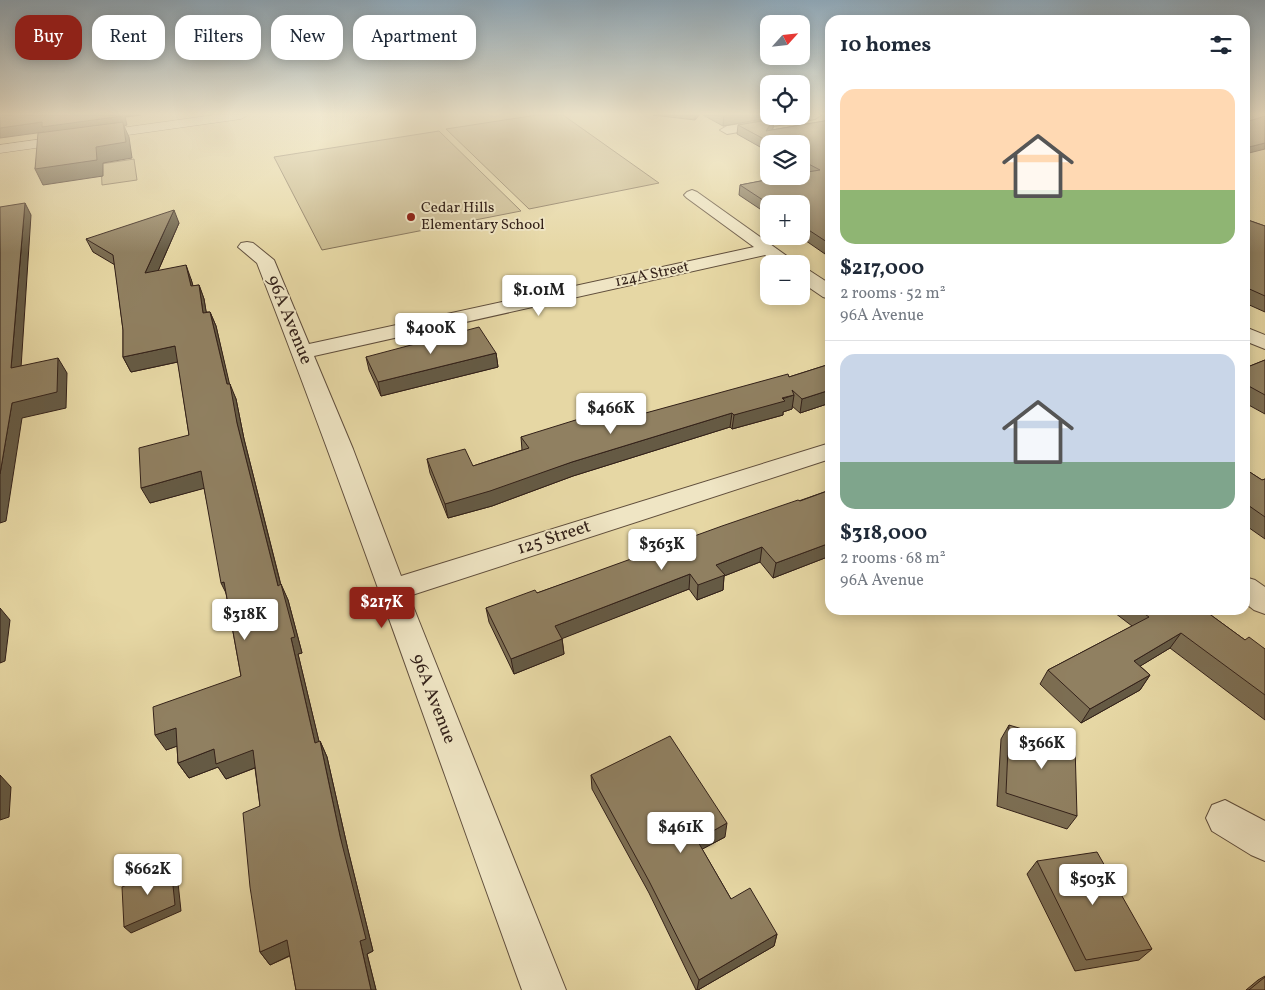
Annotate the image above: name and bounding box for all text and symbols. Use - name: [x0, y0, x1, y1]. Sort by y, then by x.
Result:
- chip: Buy: [15, 15, 82, 60]
- chip: Rent: [92, 15, 165, 60]
- chip: Filters: [175, 15, 261, 60]
- chip: New: [271, 15, 343, 60]
- chip: Apartment: [353, 15, 476, 60]
- north arrow: [760, 15, 810, 65]
- map controls: [760, 15, 810, 305]
- text: 10 homes: [840, 31, 931, 60]
- icon: filters: [1207, 31, 1235, 59]
- button: locate: [760, 75, 810, 125]
- icon: home: [993, 121, 1083, 211]
- button: layers: [760, 135, 810, 185]
- button: +: [760, 195, 810, 245]
- place label: Cedar Hills Elementary School: [421, 198, 544, 236]
- marker: Cedar Hills Elementary School: [405, 211, 417, 223]
- text: $217,000: [840, 254, 924, 283]
- button: −: [760, 255, 810, 305]
- street label: 124A Street: [613, 257, 691, 293]
- street label: 96A Avenue: [260, 272, 318, 368]
- pin: $1.01M: [498, 274, 580, 317]
- text: $1.01M: [513, 280, 565, 302]
- text: 2 rooms · 52 m²: [840, 283, 946, 305]
- text: 96A Avenue: [840, 305, 924, 327]
- pin: $400K: [396, 312, 466, 355]
- text: $400K: [406, 318, 456, 340]
- icon: home: [993, 387, 1083, 477]
- pin: $466K: [576, 392, 646, 435]
- text: $466K: [587, 398, 635, 420]
- street label: 125 Street: [514, 514, 594, 562]
- text: $318,000: [840, 519, 927, 548]
- pin: $363K: [627, 528, 697, 571]
- text: $363K: [639, 534, 685, 556]
- text: 2 rooms · 68 m²: [840, 548, 946, 570]
- text: 96A Avenue: [840, 570, 924, 592]
- pin: $217K: [347, 586, 417, 629]
- text: $217K: [361, 592, 403, 614]
- pin: $318K: [210, 598, 280, 641]
- text: $318K: [223, 604, 267, 626]
- street label: 96A Avenue: [404, 650, 462, 748]
- pin: $366K: [1007, 728, 1077, 770]
- text: $366K: [1019, 733, 1065, 755]
- pin: $461K: [646, 812, 716, 854]
- text: $461K: [658, 817, 704, 839]
- pin: $662K: [113, 854, 183, 896]
- text: $662K: [125, 859, 171, 881]
- pin: $503K: [1058, 864, 1128, 906]
- text: $503K: [1070, 869, 1116, 891]

